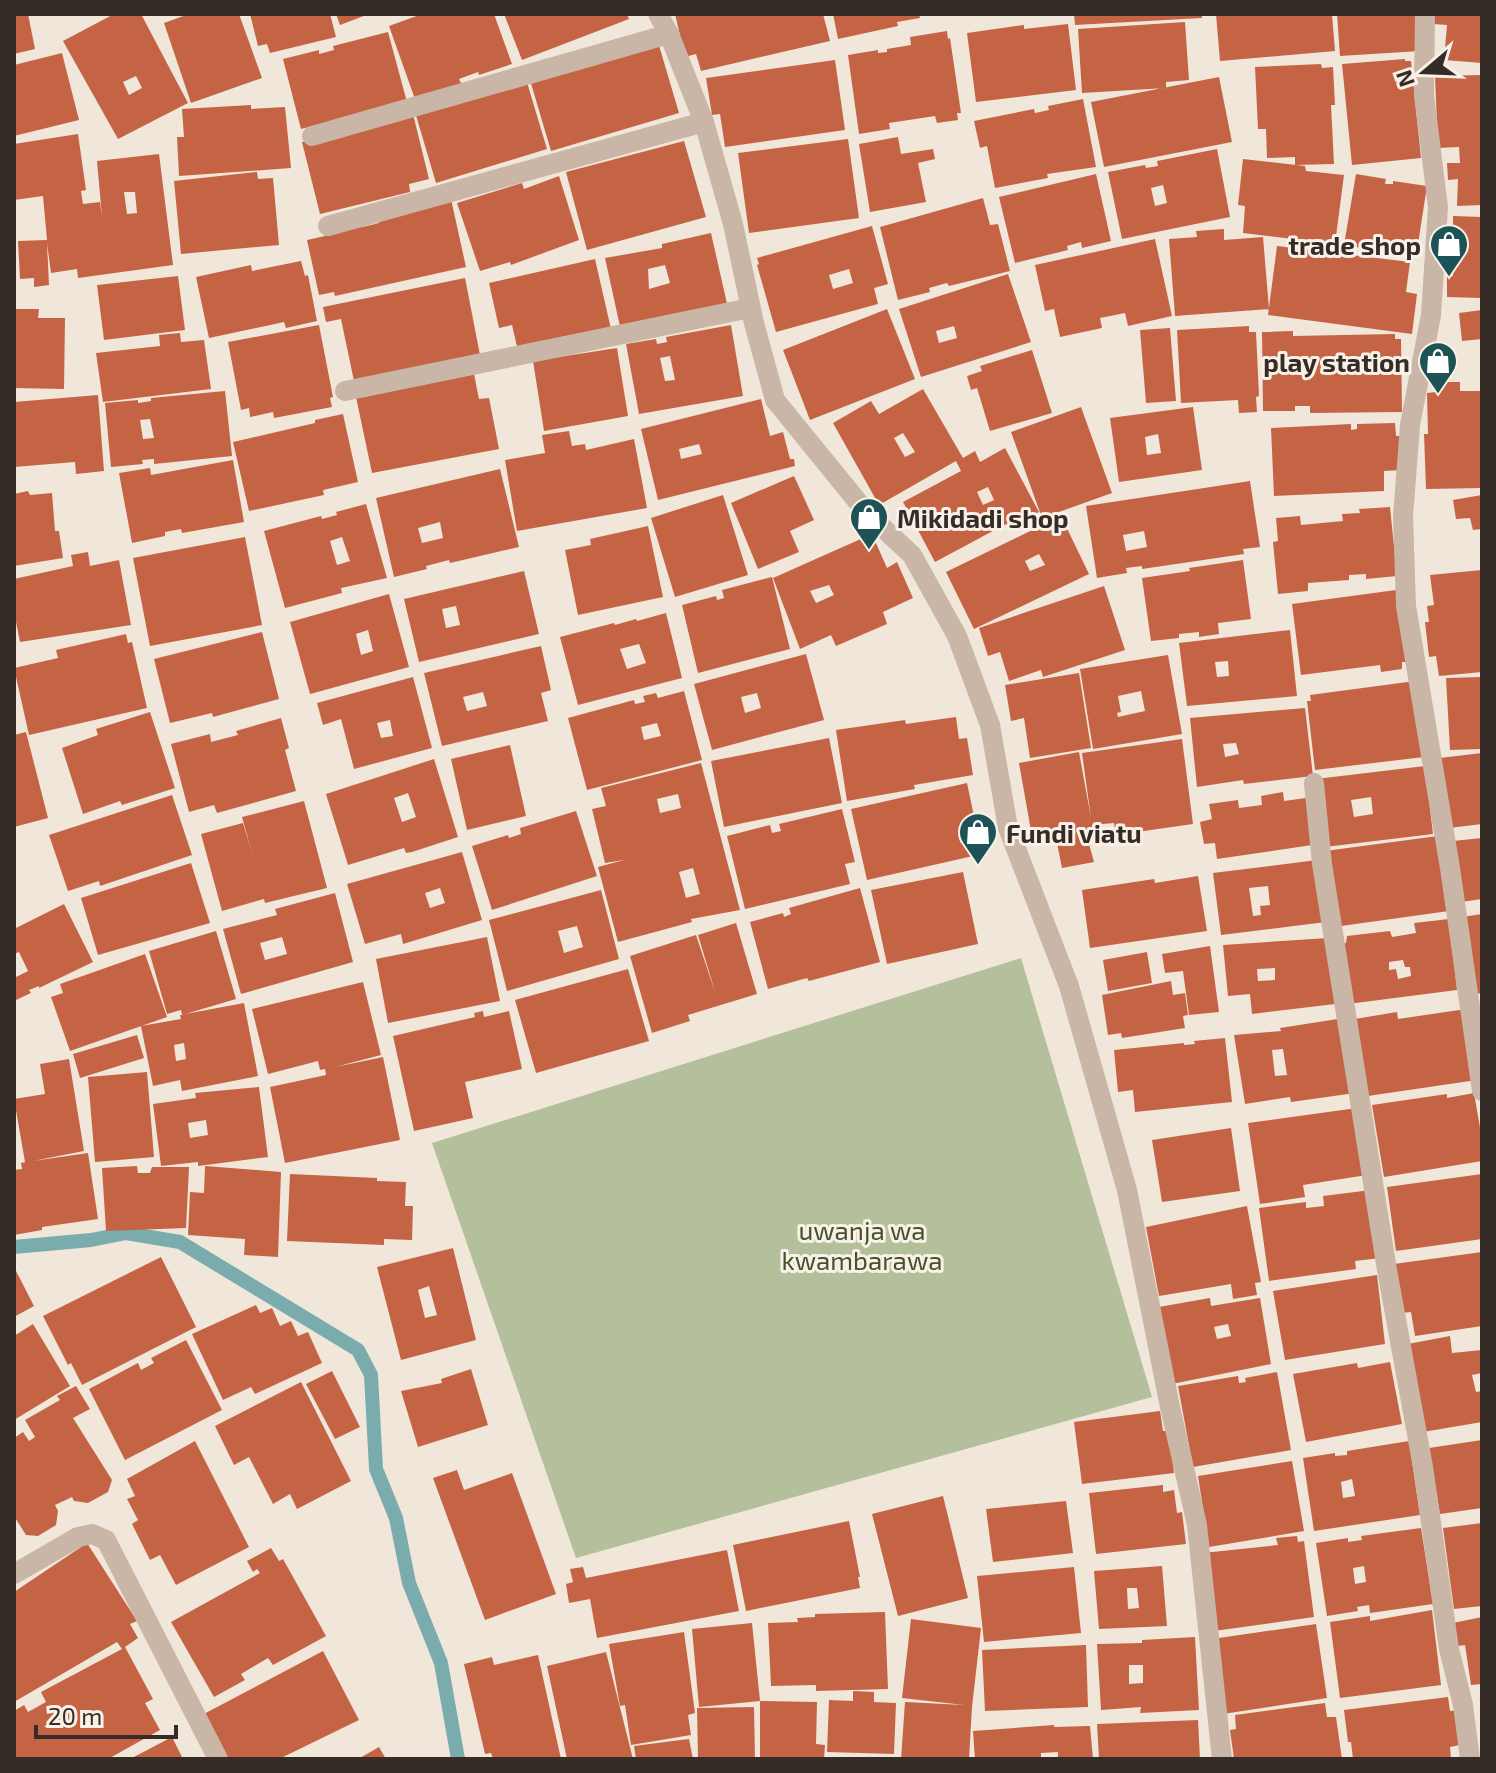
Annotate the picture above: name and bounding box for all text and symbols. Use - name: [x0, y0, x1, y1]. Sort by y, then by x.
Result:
- north arrow: [1384, 32, 1464, 112]
- text: N: [1389, 67, 1419, 91]
- shop icon: trade shop: [1428, 223, 1470, 278]
- place label: trade shop: [1288, 229, 1421, 260]
- shop icon: play station: [1417, 340, 1459, 395]
- place label: play station: [1263, 346, 1410, 378]
- shop icon: Mikidadi shop: [848, 496, 890, 551]
- place label: Mikidadi shop: [897, 502, 1069, 533]
- shop icon: Fundi viatu: [957, 811, 999, 866]
- place label: Fundi viatu: [1006, 817, 1142, 848]
- park label: uwanja wa kwambarawa: [781, 1214, 943, 1275]
- scale bar: [36, 1689, 176, 1739]
- text: 20 m: [48, 1701, 102, 1730]

